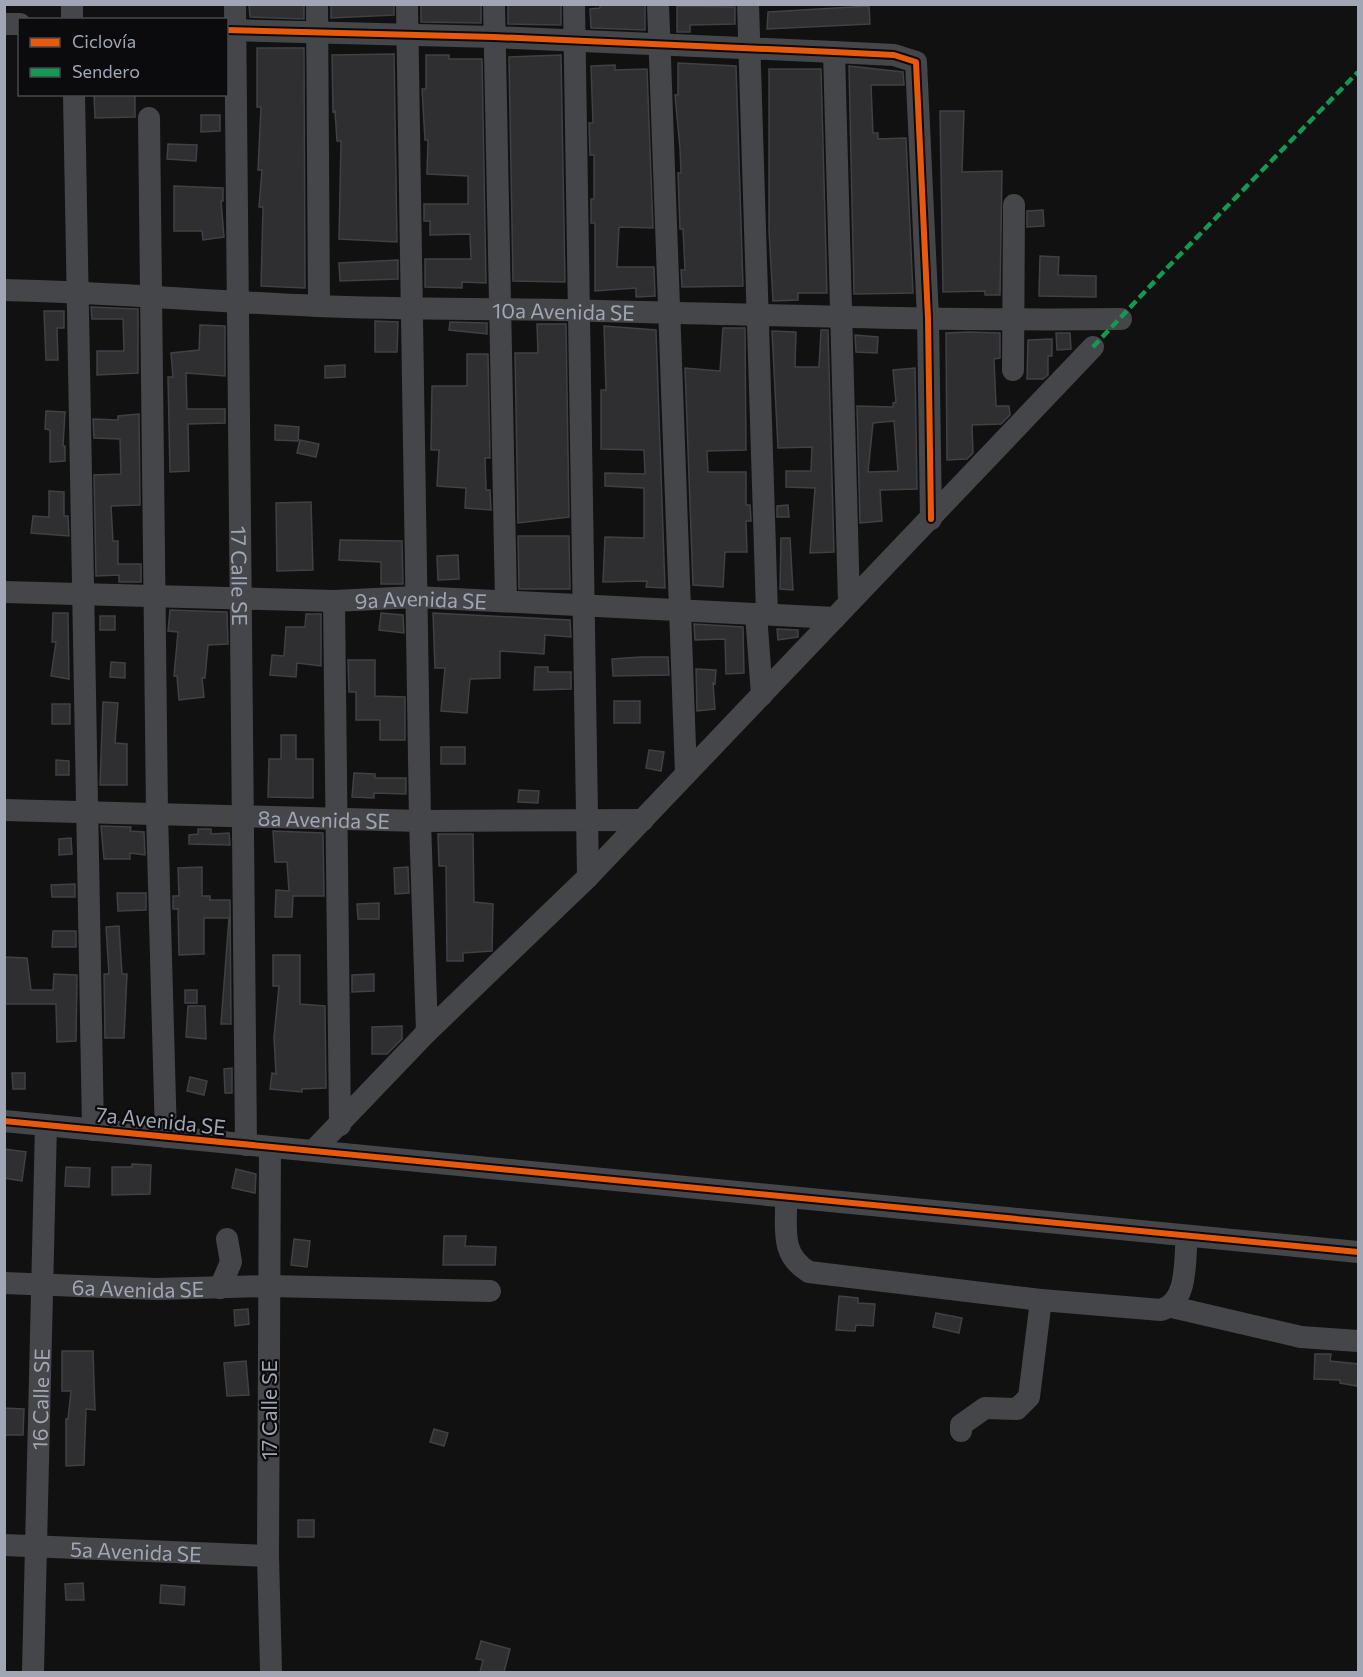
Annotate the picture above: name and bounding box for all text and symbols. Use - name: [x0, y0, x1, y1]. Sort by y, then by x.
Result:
- legend: [18, 18, 228, 96]
- text: Ciclovía: [72, 30, 136, 52]
- text: Sendero: [72, 60, 140, 82]
- street label: 10a Avenida SE: [492, 297, 635, 324]
- street label: 17 Calle SE: [228, 526, 253, 626]
- street label: 9a Avenida SE: [354, 584, 487, 613]
- street label: 8a Avenida SE: [257, 804, 390, 833]
- street label: 7a Avenida SE: [95, 1101, 227, 1139]
- street label: 6a Avenida SE: [71, 1273, 204, 1302]
- street label: 16 Calle SE: [26, 1348, 53, 1450]
- street label: 17 Calle SE: [256, 1360, 281, 1460]
- street label: 5a Avenida SE: [70, 1535, 202, 1566]

